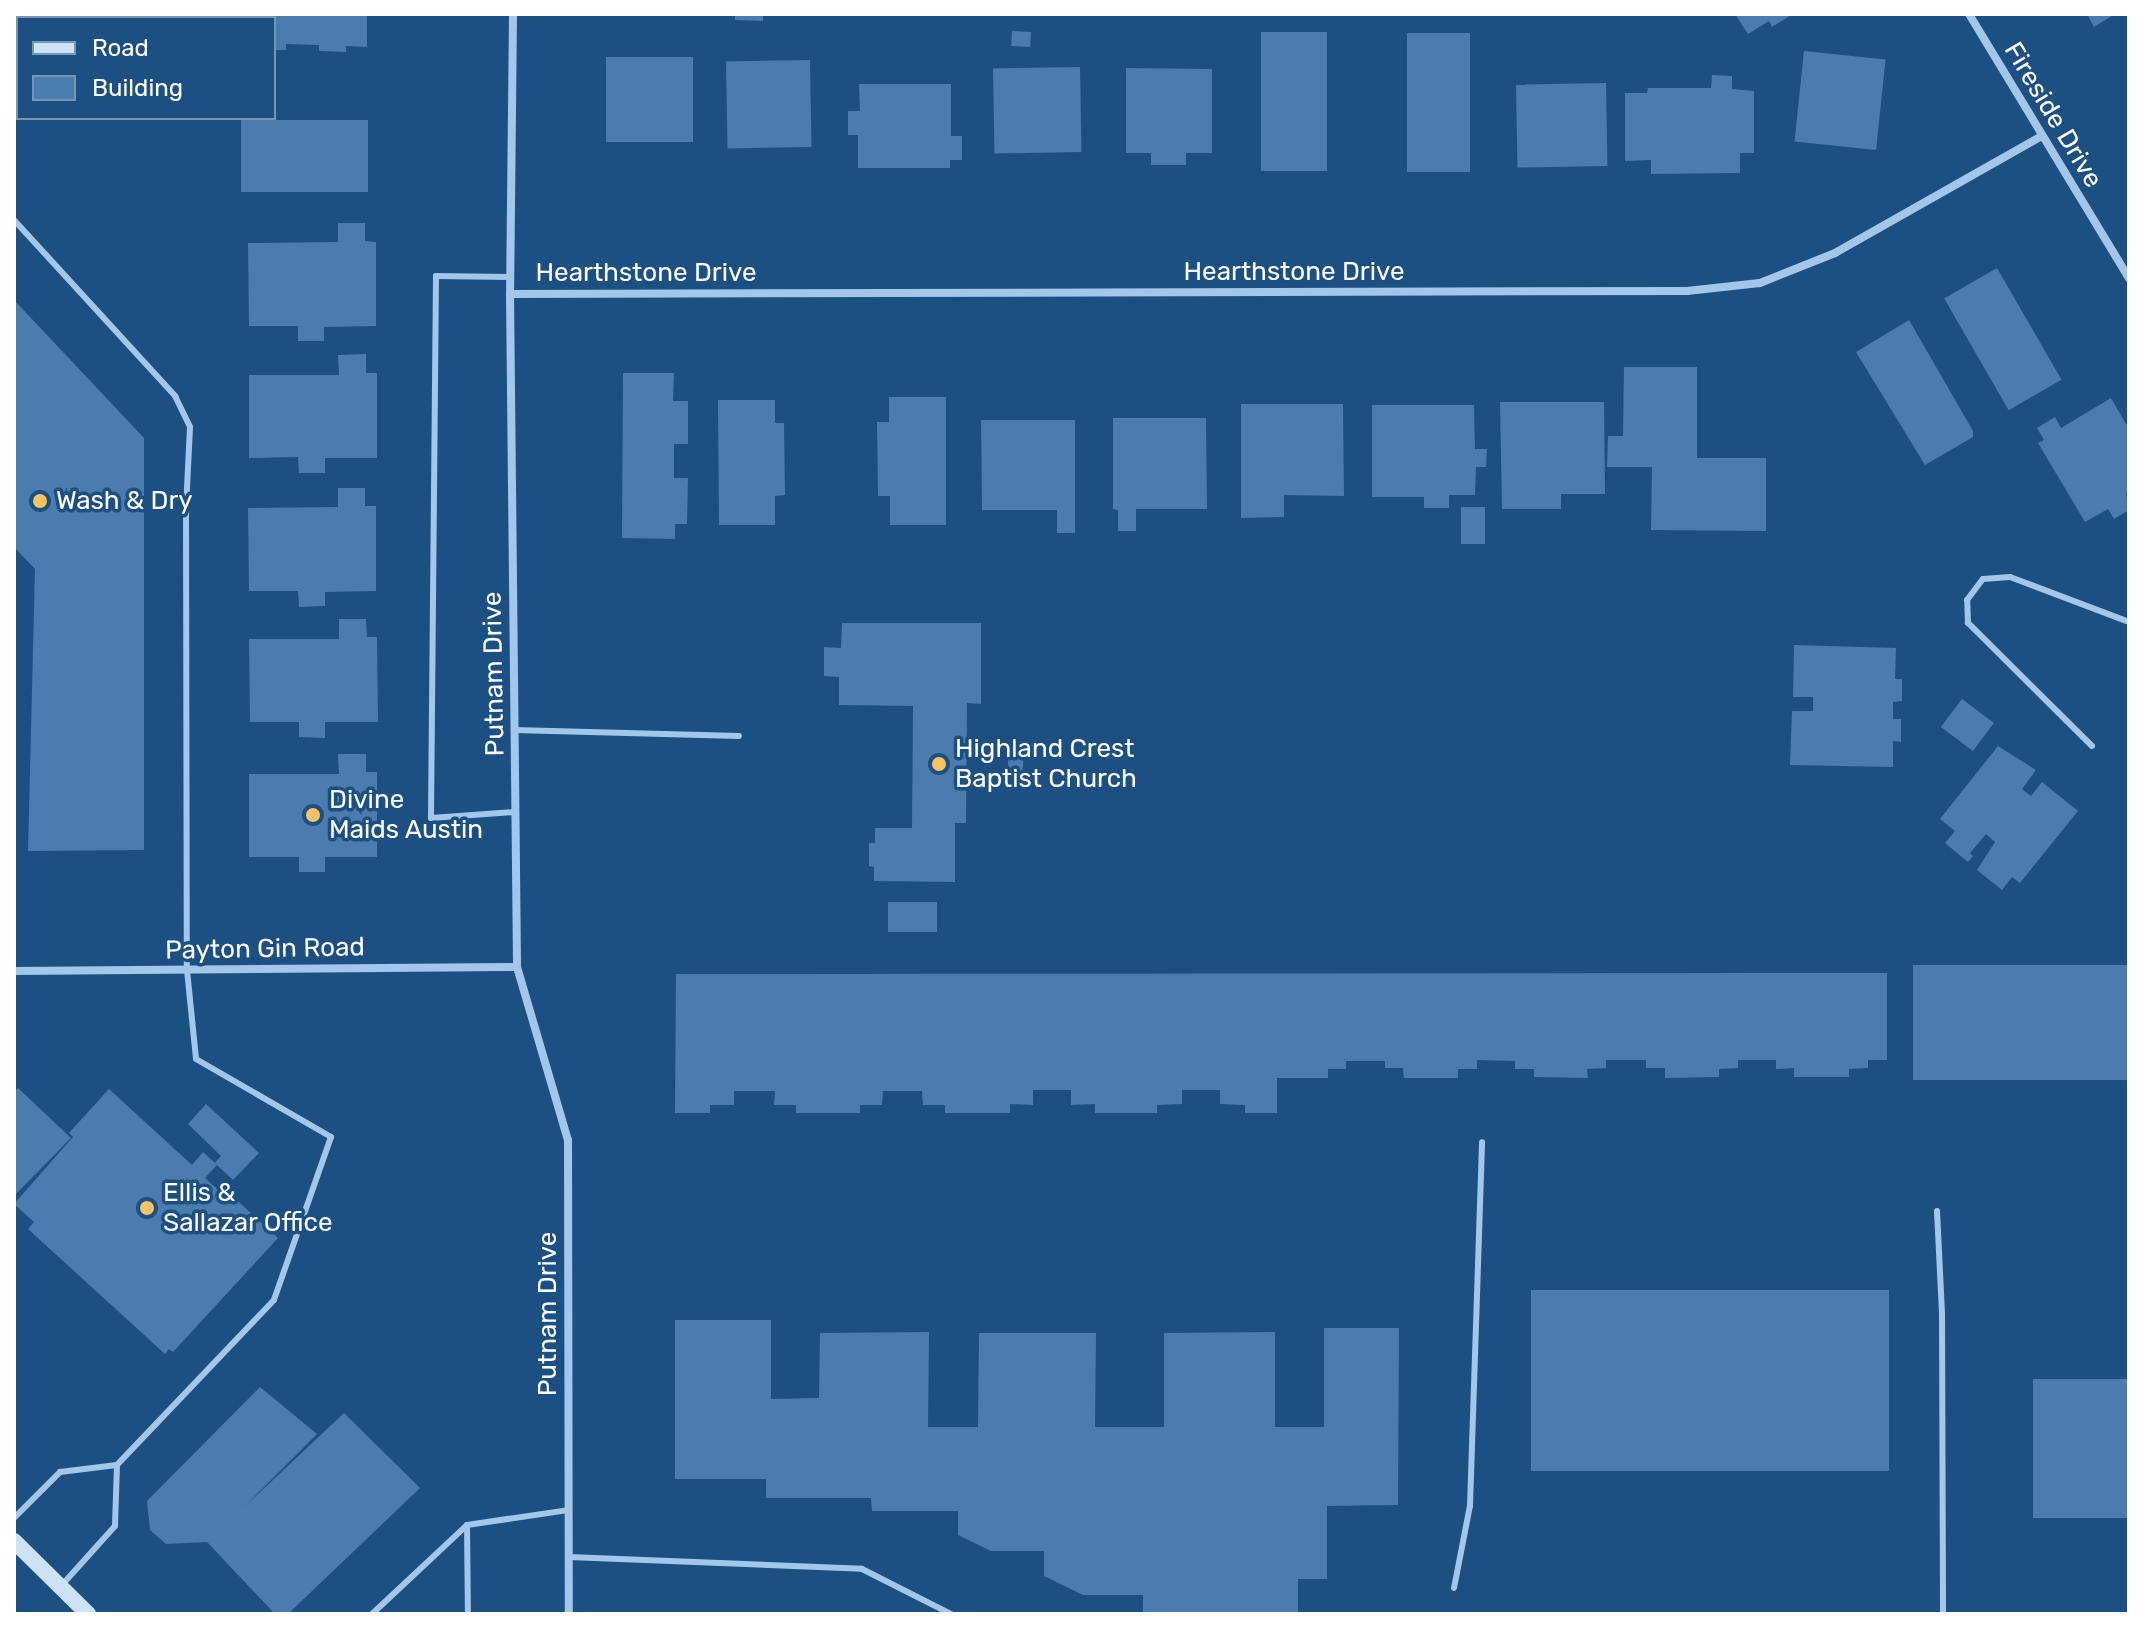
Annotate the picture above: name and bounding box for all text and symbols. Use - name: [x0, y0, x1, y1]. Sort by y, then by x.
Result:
- legend: [16, 16, 276, 120]
- text: Road: [92, 34, 149, 62]
- street label: Fireside Drive: [1997, 37, 2109, 193]
- text: Building: [92, 74, 183, 102]
- street label: Hearthstone Drive: [1184, 256, 1404, 288]
- street label: Hearthstone Drive: [536, 257, 756, 289]
- place label: Wash & Dry: [56, 485, 193, 517]
- marker: Wash & Dry: [31, 492, 49, 510]
- street label: Putnam Drive: [477, 591, 511, 757]
- place label: Highland Crest Baptist Church: [955, 733, 1137, 794]
- marker: Highland Crest Baptist Church: [930, 755, 948, 773]
- place label: Divine Maids Austin: [329, 784, 484, 846]
- marker: Divine Maids Austin: [304, 806, 322, 824]
- street label: Payton Gin Road: [165, 932, 365, 966]
- place label: Ellis & Sallazar Office: [163, 1177, 333, 1238]
- marker: Ellis & Sallazar Office: [138, 1199, 156, 1217]
- street label: Putnam Drive: [532, 1232, 564, 1396]

